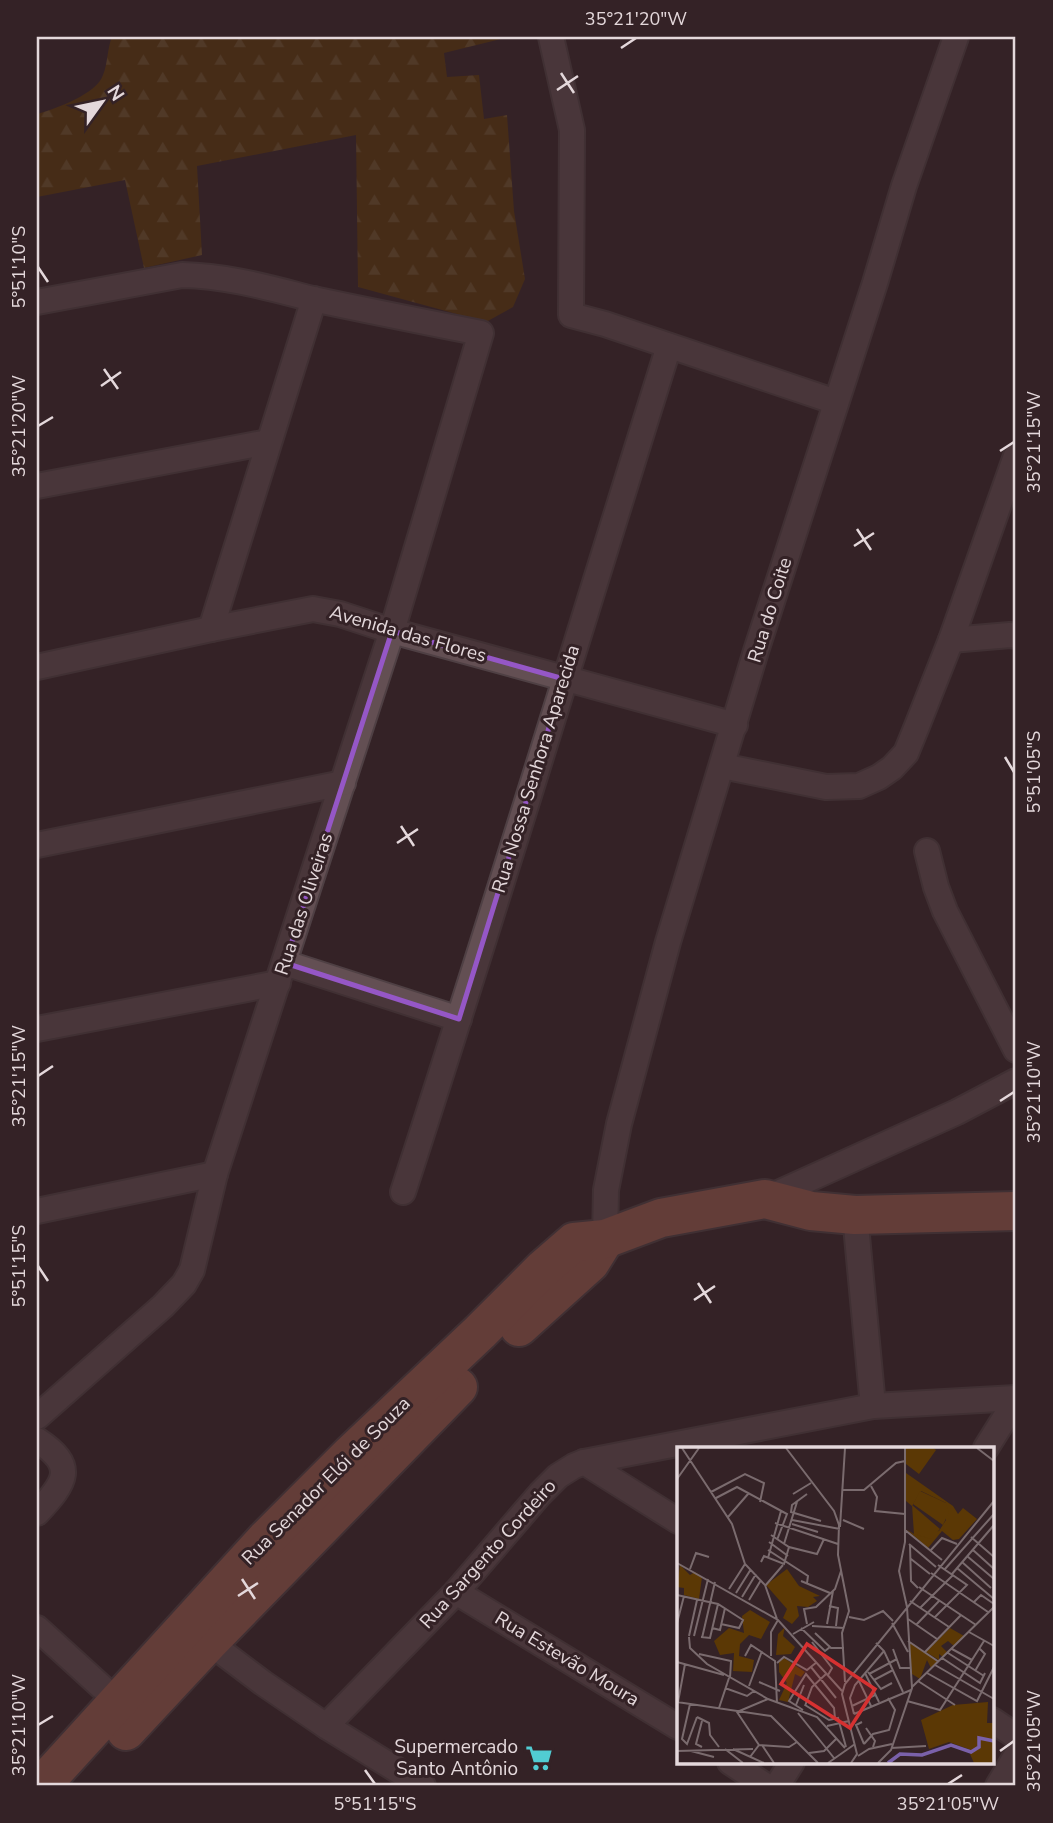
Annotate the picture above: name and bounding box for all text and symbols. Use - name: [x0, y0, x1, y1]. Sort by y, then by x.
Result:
- text: 35°21'20"W: [585, 7, 687, 31]
- north arrow: [66, 66, 136, 136]
- text: N: [101, 80, 130, 106]
- text: 5°51'10"S: [7, 226, 31, 308]
- text: 35°21'20"W: [7, 375, 31, 477]
- text: 35°21'15"W: [1022, 391, 1046, 493]
- street label: Rua do Coite: [742, 554, 798, 666]
- street label: Avenida das Flores: [327, 599, 489, 669]
- street label: Rua Nossa Senhora Aparecida: [486, 642, 586, 896]
- text: 5°51'05"S: [1022, 731, 1046, 813]
- street label: Rua das Oliveiras: [269, 830, 339, 978]
- text: 35°21'15"W: [7, 1025, 31, 1127]
- text: 35°21'10"W: [1022, 1041, 1046, 1143]
- text: 5°51'15"S: [7, 1225, 31, 1307]
- street label: Rua Senador Elói de Souza: [236, 1391, 416, 1571]
- inset map: [677, 1447, 993, 1764]
- street label: Rua Sargento Cordeiro: [414, 1474, 562, 1634]
- street label: Rua Estevão Moura: [490, 1606, 644, 1712]
- text: 35°21'10"W: [7, 1674, 31, 1776]
- text: 35°21'05"W: [1022, 1690, 1046, 1792]
- place label: Supermercado Santo Antônio: [394, 1734, 518, 1782]
- supermarket icon: Supermercado Santo Antônio: [524, 1743, 554, 1773]
- text: 5°51'15"S: [334, 1792, 416, 1816]
- text: 35°21'05"W: [897, 1792, 999, 1816]

